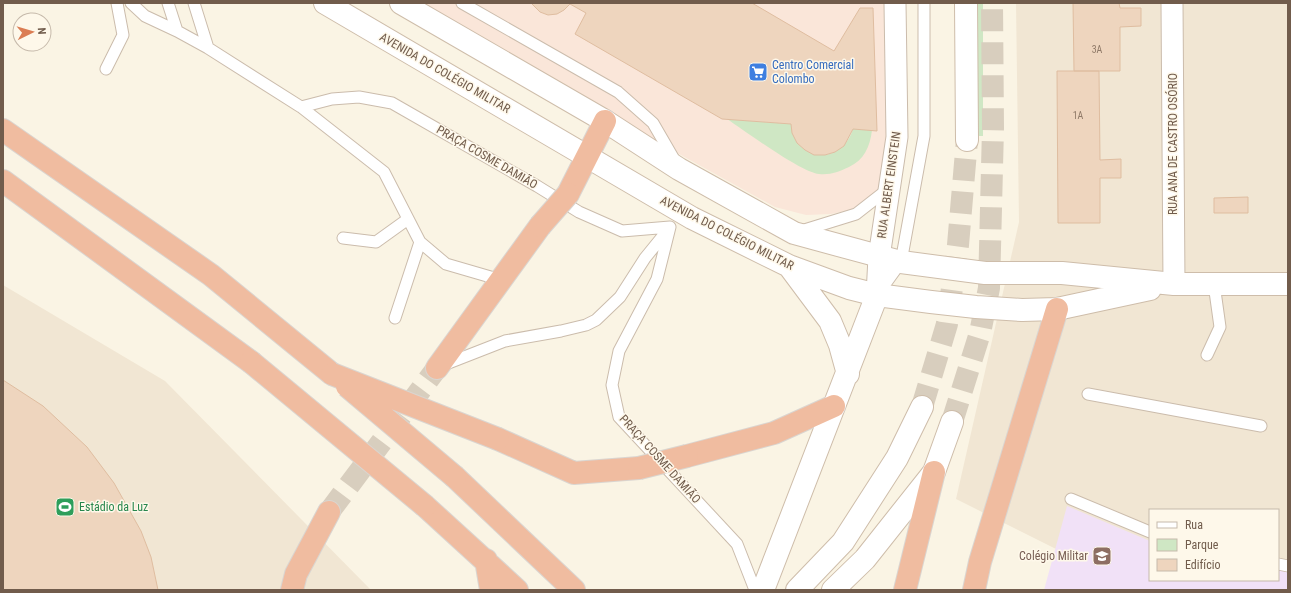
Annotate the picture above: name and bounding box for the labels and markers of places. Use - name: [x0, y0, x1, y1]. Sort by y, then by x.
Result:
- place label: Centro Comercial Colombo: [772, 58, 854, 86]
- supermarket icon: Centro Comercial Colombo: [747, 61, 769, 83]
- sports icon: Estádio da Luz: [54, 496, 76, 518]
- place label: Estádio da Luz: [79, 500, 148, 514]
- school or university icon: Colégio Militar: [1091, 545, 1113, 567]
- place label: Colégio Militar: [1019, 549, 1088, 563]

